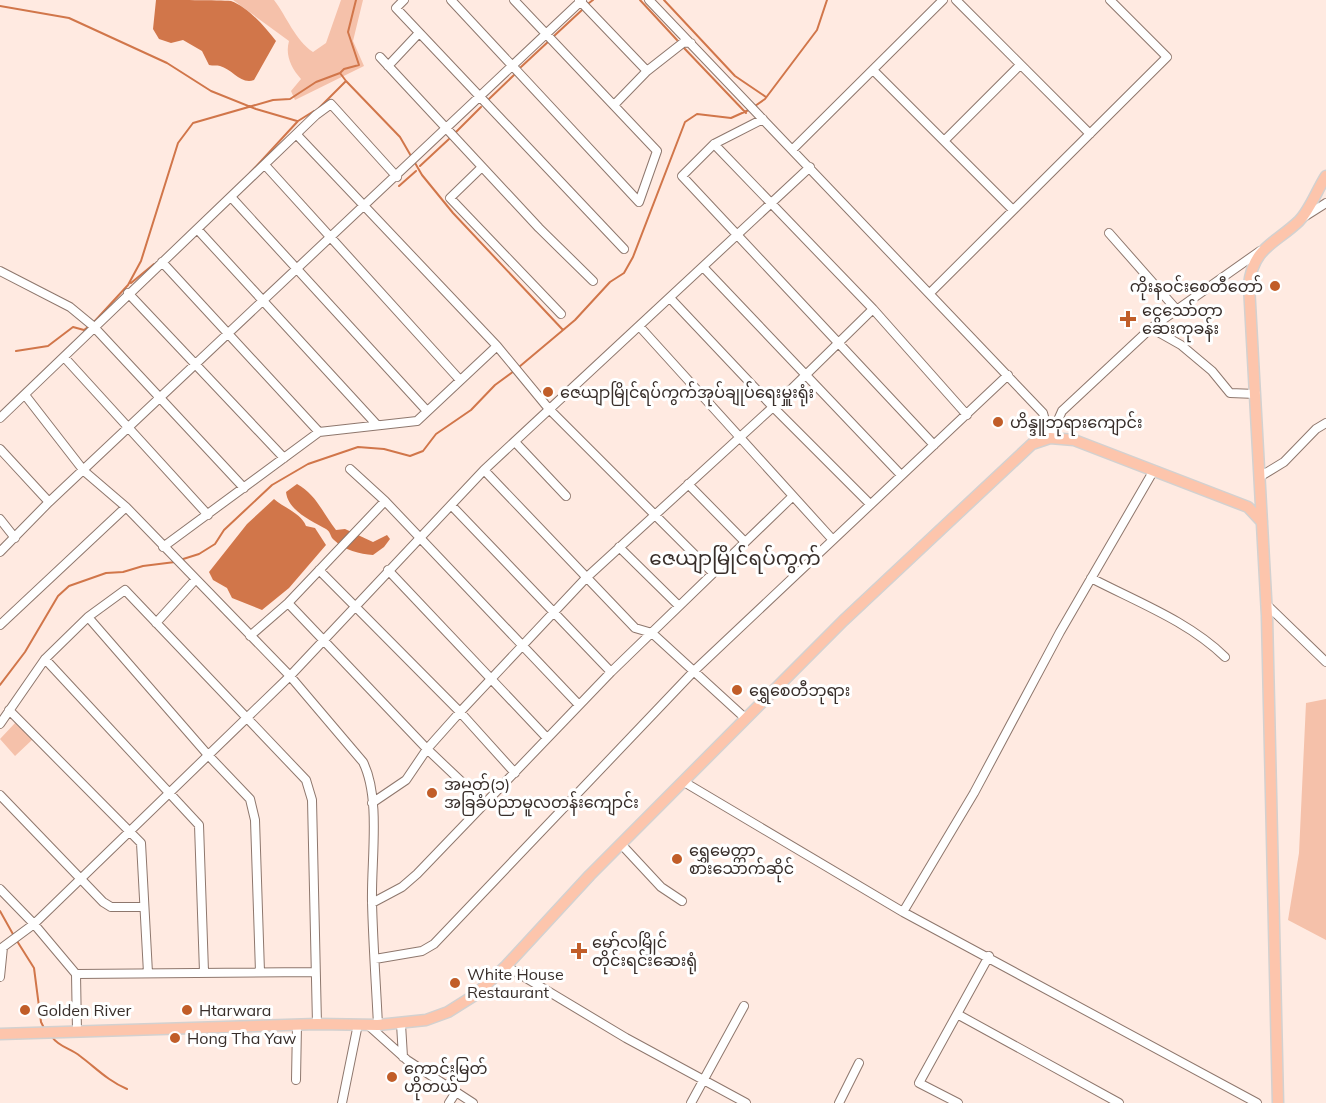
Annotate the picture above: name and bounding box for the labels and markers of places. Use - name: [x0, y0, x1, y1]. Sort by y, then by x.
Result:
- place label: ကိုးနဝင်းစေတီတော်: [1130, 275, 1263, 301]
- marker: ကိုးနဝင်းစေတီတော်: [1268, 279, 1282, 293]
- place label: ငွေသော်တာ ဆေးကုခန်း: [1142, 299, 1223, 343]
- marker: ငွေသော်တာ ဆေးကုခန်း: [1119, 310, 1137, 328]
- place label: ဇေယျာမြိုင်ရပ်ကွက်အုပ်ချုပ်ရေးမှူးရုံး: [560, 381, 814, 407]
- marker: ဇေယျာမြိုင်ရပ်ကွက်အုပ်ချုပ်ရေးမှူးရုံး: [541, 385, 555, 399]
- place label: ဟိန္ဒူဘုရားကျောင်း: [1010, 411, 1142, 437]
- marker: ဟိန္ဒူဘုရားကျောင်း: [991, 415, 1005, 429]
- place label: ရွှေစေတီဘုရား: [749, 680, 850, 705]
- marker: ရွှေစေတီဘုရား: [730, 683, 744, 697]
- place label: အမှတ်(၁) အခြခံပညာမူလတန်းကျောင်း: [444, 773, 639, 817]
- marker: အမှတ်(၁) အခြခံပညာမူလတန်းကျောင်း: [425, 786, 439, 800]
- place label: ရွှေမေတ္တာ စားသောက်ဆိုင်: [689, 840, 794, 883]
- marker: ရွှေမေတ္တာ စားသောက်ဆိုင်: [670, 852, 684, 866]
- place label: မော်လမြိုင် တိုင်းရင်းဆေးရုံ: [592, 931, 697, 975]
- marker: မော်လမြိုင် တိုင်းရင်းဆေးရုံ: [570, 942, 588, 960]
- place label: White House Restaurant: [467, 964, 564, 1002]
- marker: White House Restaurant: [448, 976, 462, 990]
- place label: Golden River: [37, 1000, 131, 1020]
- place label: Htarwara: [199, 1000, 271, 1020]
- marker: Golden River: [18, 1003, 32, 1017]
- marker: Htarwara: [180, 1003, 194, 1017]
- place label: Hong Tha Yaw: [187, 1028, 296, 1048]
- marker: Hong Tha Yaw: [168, 1031, 182, 1045]
- place label: ကောင်းမြတ် ဟိုတယ်: [404, 1057, 488, 1101]
- marker: ကောင်းမြတ် ဟိုတယ်: [385, 1070, 399, 1084]

